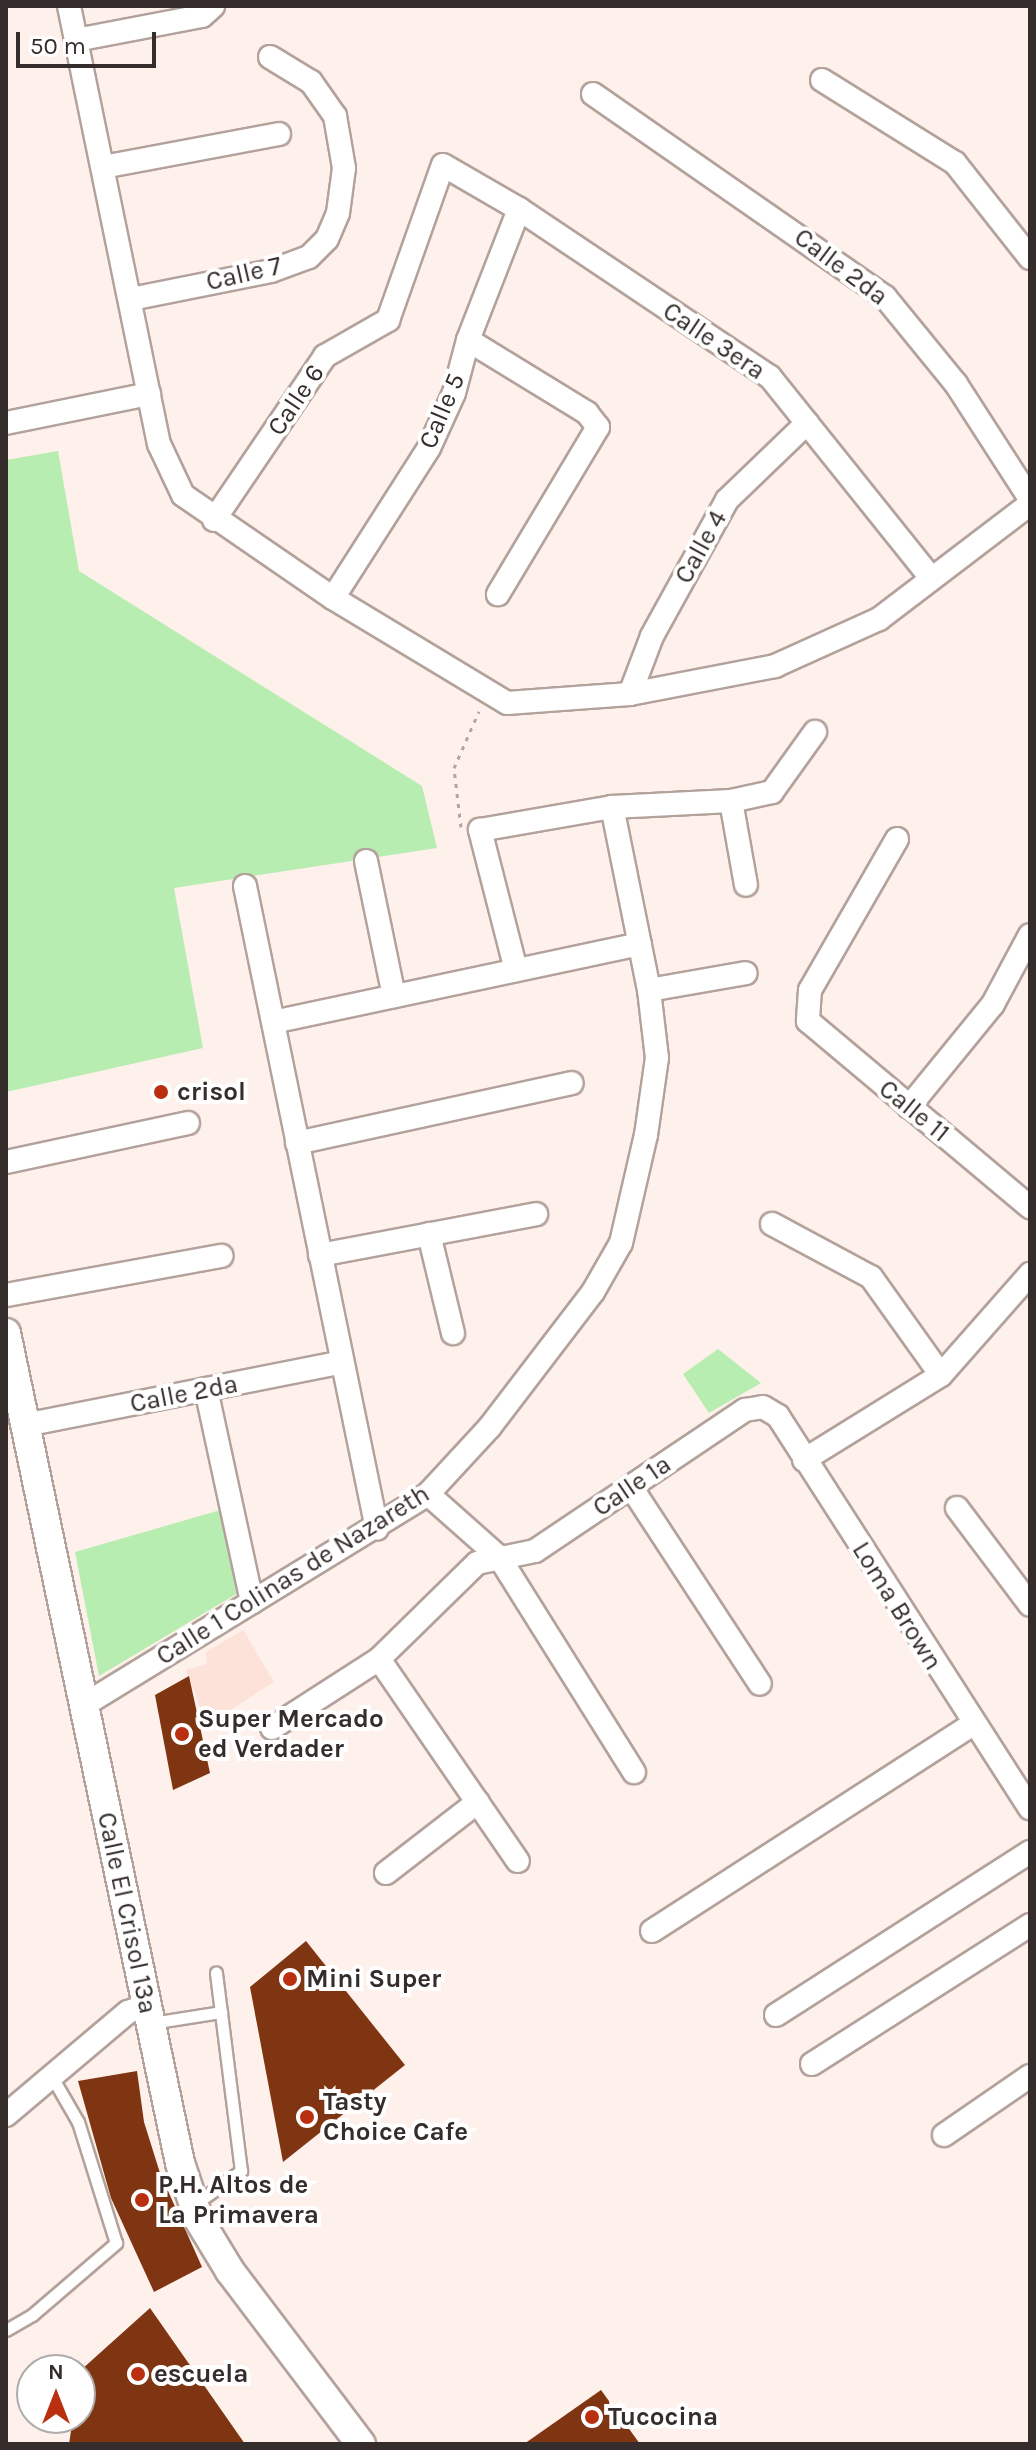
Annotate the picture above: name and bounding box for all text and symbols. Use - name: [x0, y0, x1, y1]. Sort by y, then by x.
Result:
- scale bar: [20, 16, 160, 66]
- text: 50 m: [30, 32, 86, 60]
- street label: Calle 2da: [788, 222, 894, 312]
- street label: Calle 7: [203, 250, 285, 298]
- street label: Calle 3era: [657, 295, 771, 387]
- street label: Calle 6: [261, 358, 331, 442]
- street label: Calle 5: [412, 369, 472, 453]
- street label: Calle 4: [668, 505, 734, 589]
- street label: Calle 11: [873, 1073, 955, 1149]
- place label: crisol: [177, 1076, 246, 1108]
- marker: crisol: [152, 1083, 170, 1101]
- street label: Calle 2da: [127, 1368, 241, 1420]
- street label: Calle 1a: [587, 1449, 677, 1523]
- street label: Calle 1 Colinas de Nazareth: [151, 1478, 435, 1672]
- street label: Loma Brown: [845, 1536, 949, 1676]
- place label: Super Mercado ed Verdader: [198, 1703, 384, 1764]
- marker: Super Mercado ed Verdader: [173, 1725, 191, 1743]
- street label: Calle El Crisol 13a: [90, 1809, 164, 2017]
- place label: Mini Super: [306, 1963, 441, 1995]
- marker: Mini Super: [281, 1970, 299, 1988]
- place label: Tasty Choice Cafe: [323, 2086, 468, 2148]
- marker: Tasty Choice Cafe: [298, 2108, 316, 2126]
- place label: P.H. Altos de La Primavera: [158, 2169, 319, 2230]
- marker: P.H. Altos de La Primavera: [133, 2191, 151, 2209]
- north arrow: [16, 2354, 96, 2434]
- place label: escuela: [154, 2358, 248, 2390]
- text: N: [48, 2359, 64, 2385]
- marker: escuela: [129, 2365, 147, 2383]
- place label: Tucocina: [608, 2401, 718, 2433]
- marker: Tucocina: [583, 2408, 601, 2426]

